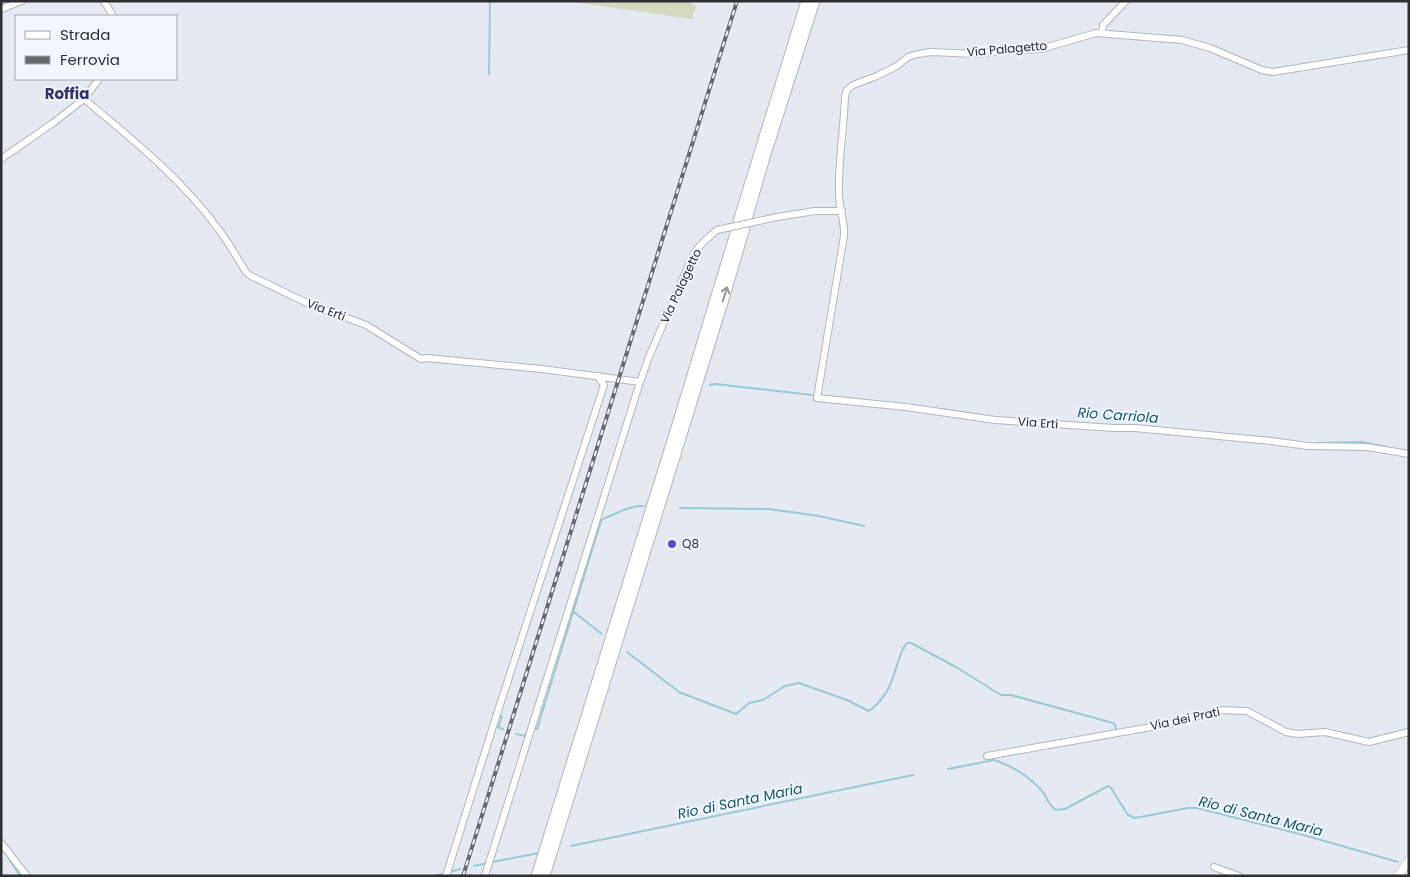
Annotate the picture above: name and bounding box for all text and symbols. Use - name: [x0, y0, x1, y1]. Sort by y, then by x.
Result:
- legend: [15, 15, 178, 80]
- text: Strada: [60, 24, 110, 45]
- street label: Via Palagetto: [966, 37, 1048, 60]
- text: Ferrovia: [60, 49, 120, 70]
- district label: Roffia: [45, 83, 89, 104]
- street label: Via Palagetto: [656, 245, 705, 326]
- one-way arrow: [721, 287, 731, 303]
- street label: Via Erti: [304, 294, 348, 325]
- water label: Rio Carriola: [1077, 402, 1160, 428]
- street label: Via Erti: [1017, 413, 1059, 432]
- place label: Q8: [682, 535, 699, 552]
- marker: Q8: [666, 538, 678, 550]
- street label: Via dei Prati: [1148, 703, 1221, 734]
- water label: Rio di Santa Maria: [676, 778, 805, 824]
- water label: Rio di Santa Maria: [1197, 791, 1326, 841]

